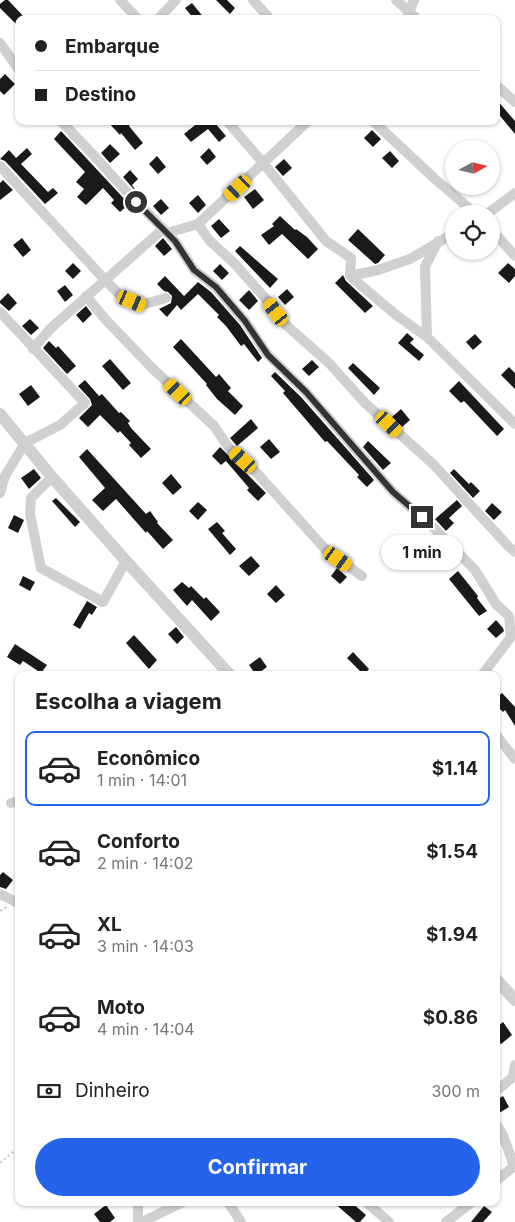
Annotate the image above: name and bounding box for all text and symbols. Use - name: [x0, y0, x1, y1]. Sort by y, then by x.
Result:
- text: Embarque: [65, 35, 159, 58]
- text: Destino: [65, 83, 136, 106]
- north arrow: [445, 140, 500, 195]
- map controls: [445, 140, 500, 260]
- car: [221, 172, 254, 204]
- route start: [125, 191, 147, 213]
- button: locate: [445, 205, 500, 260]
- car: [115, 288, 148, 314]
- car: [260, 296, 291, 328]
- car: [161, 376, 194, 408]
- car: [372, 408, 405, 440]
- car: [226, 444, 259, 476]
- route end: [411, 506, 433, 528]
- callout: 1 min: [381, 534, 463, 570]
- text: 1 min: [402, 542, 442, 562]
- car: [321, 544, 354, 574]
- text: Escolha a viagem: [35, 688, 222, 714]
- icon: car: [37, 746, 82, 791]
- text: Econômico: [97, 747, 200, 770]
- text: $1.14: [432, 757, 478, 780]
- text: 1 min · 14:01: [97, 770, 187, 790]
- icon: car: [37, 829, 82, 874]
- text: Conforto: [97, 830, 180, 853]
- text: $1.54: [426, 840, 478, 863]
- text: 2 min · 14:02: [97, 853, 194, 873]
- icon: car: [37, 912, 82, 957]
- text: XL: [97, 913, 122, 936]
- text: $1.94: [426, 923, 478, 946]
- text: 3 min · 14:03: [97, 936, 194, 956]
- icon: car: [37, 995, 82, 1040]
- text: Moto: [97, 996, 145, 1019]
- text: $0.86: [423, 1006, 478, 1029]
- text: 4 min · 14:04: [97, 1019, 195, 1039]
- icon: cash: [35, 1077, 63, 1105]
- text: Dinheiro: [75, 1079, 150, 1102]
- text: 300 m: [431, 1081, 480, 1101]
- button: Confirmar: [35, 1138, 480, 1196]

